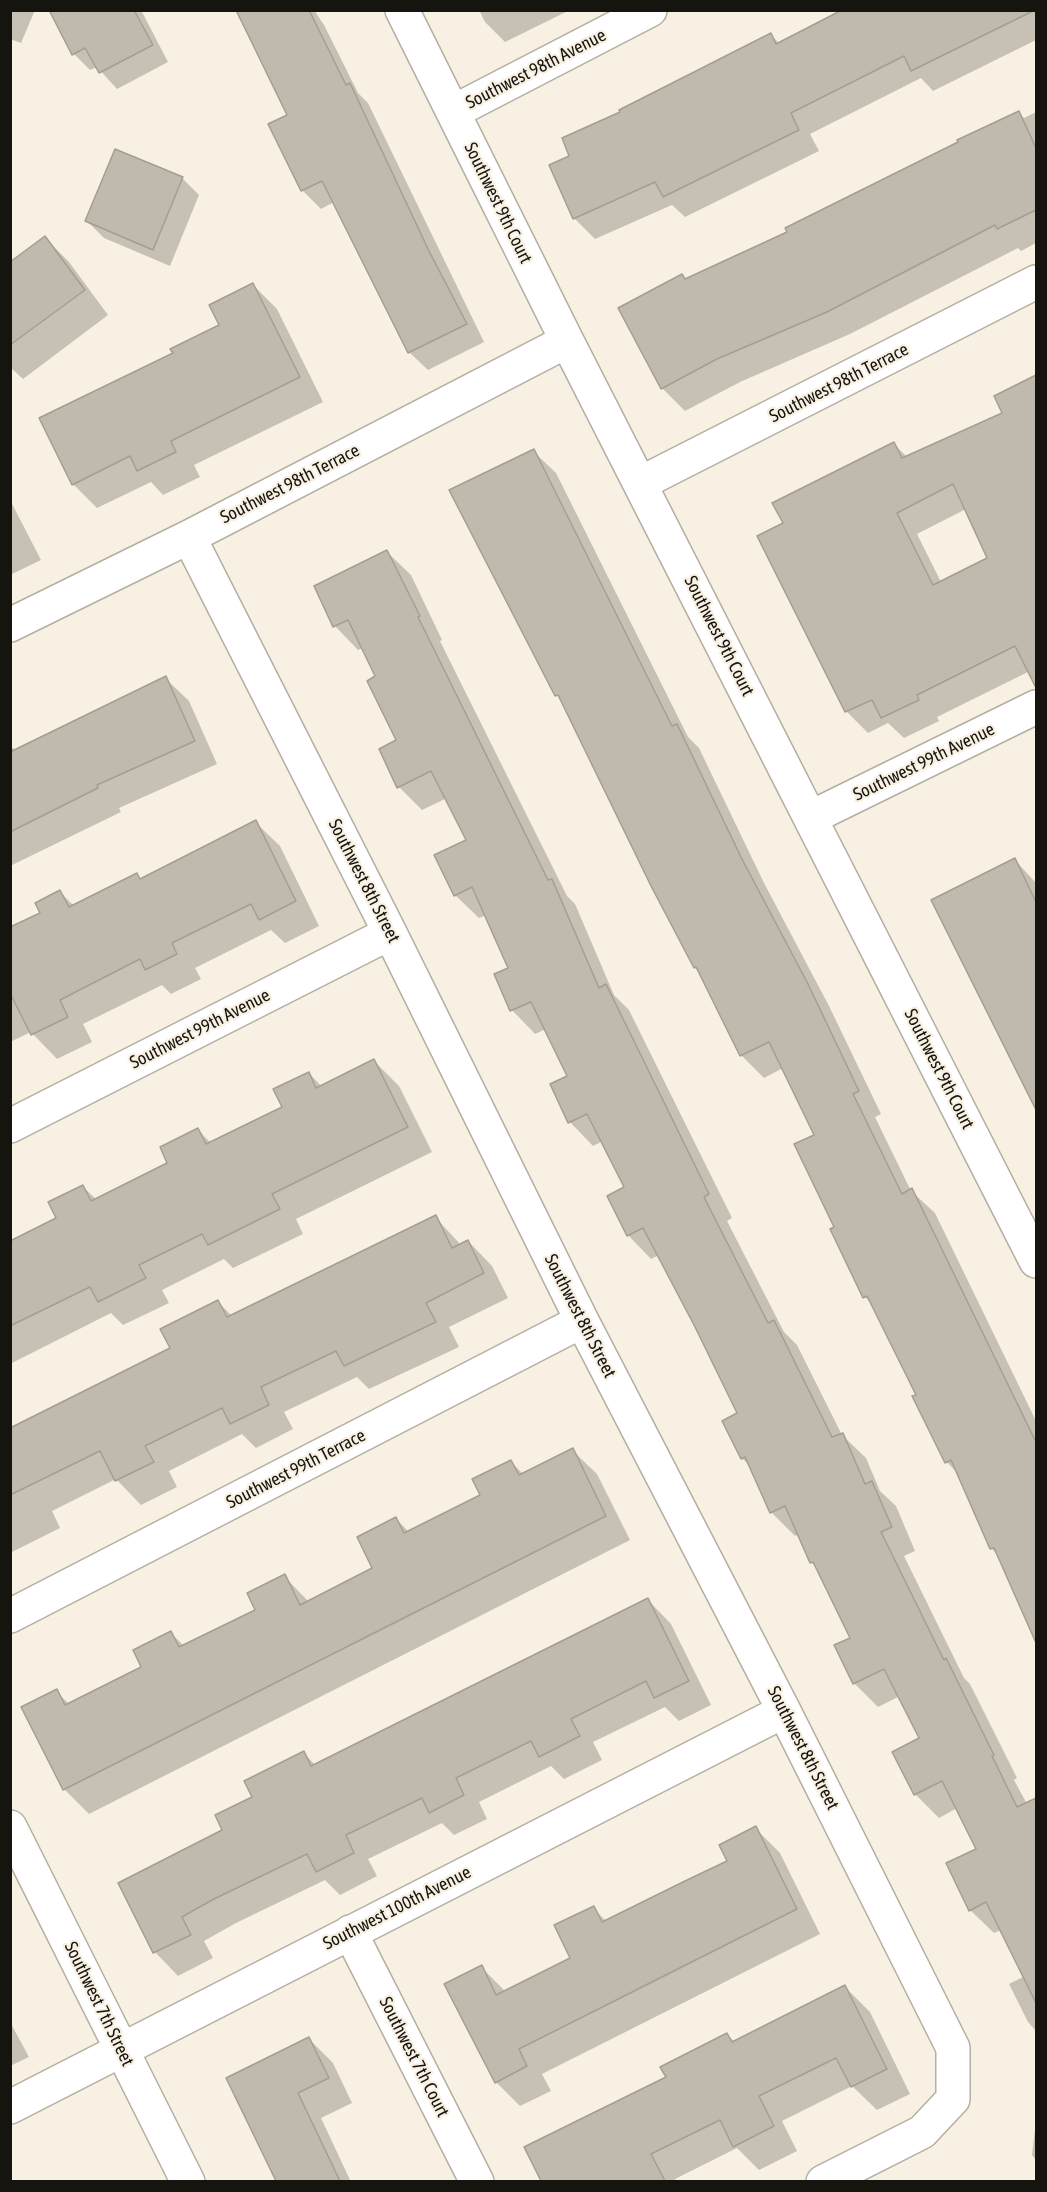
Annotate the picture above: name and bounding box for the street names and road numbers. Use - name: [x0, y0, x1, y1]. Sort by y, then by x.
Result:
- street label: Southwest 98th Avenue: [462, 24, 610, 114]
- street label: Southwest 9th Court: [459, 139, 537, 267]
- street label: Southwest 98th Terrace: [766, 339, 912, 427]
- street label: Southwest 98th Terrace: [217, 440, 363, 528]
- street label: Southwest 9th Court: [679, 572, 759, 700]
- street label: Southwest 99th Avenue: [850, 718, 998, 806]
- street label: Southwest 8th Street: [324, 816, 404, 946]
- street label: Southwest 99th Avenue: [126, 984, 274, 1074]
- street label: Southwest 9th Court: [899, 1005, 979, 1133]
- street label: Southwest 8th Street: [540, 1251, 620, 1381]
- street label: Southwest 99th Terrace: [223, 1425, 369, 1513]
- street label: Southwest 8th Street: [763, 1683, 843, 1813]
- street label: Southwest 100th Avenue: [320, 1861, 474, 1955]
- street label: Southwest 7th Street: [60, 1938, 138, 2070]
- street label: Southwest 7th Court: [374, 1993, 454, 2121]

